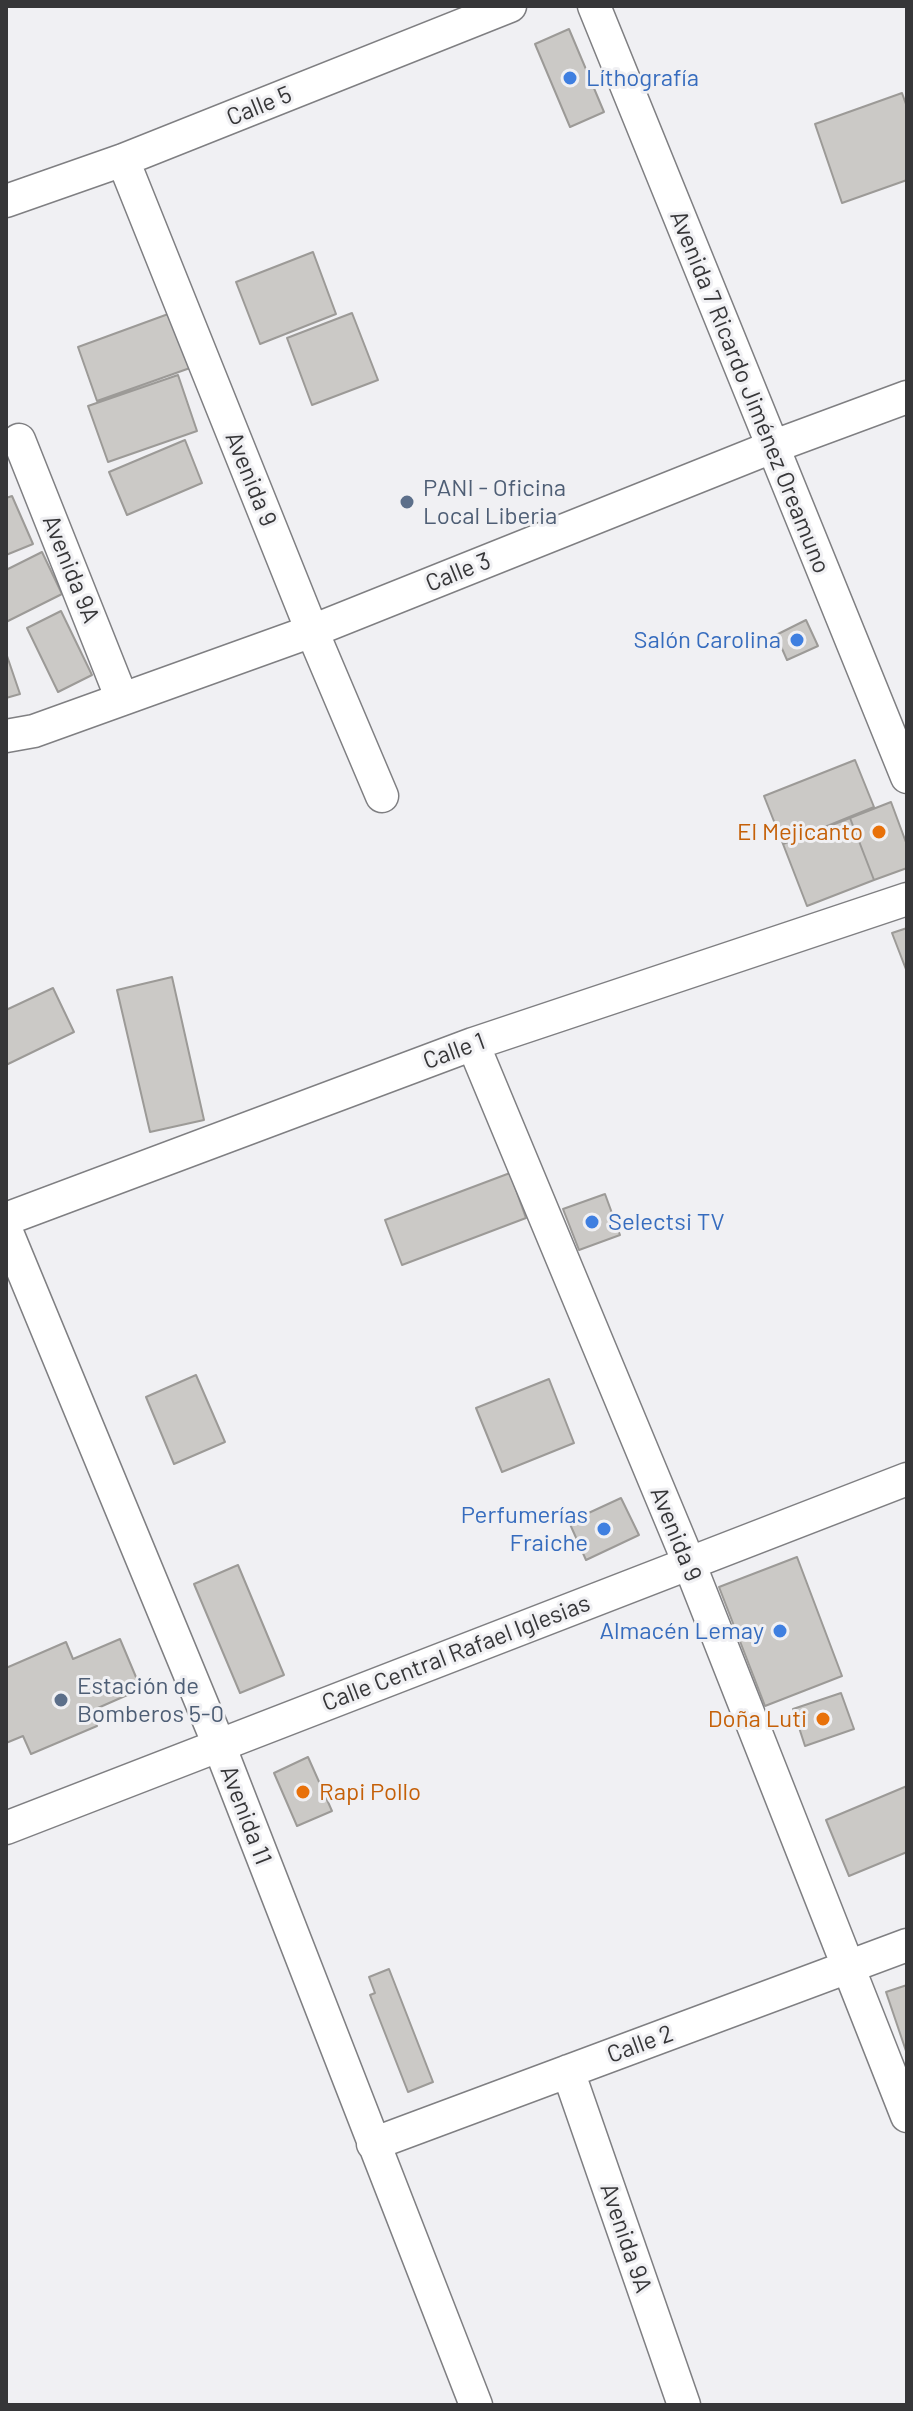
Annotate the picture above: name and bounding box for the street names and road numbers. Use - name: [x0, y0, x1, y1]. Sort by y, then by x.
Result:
- street label: Calle 5: [222, 80, 296, 132]
- street label: Avenida 7 Ricardo Jiménez Oreamuno: [664, 206, 836, 578]
- street label: Avenida 9: [219, 428, 283, 530]
- street label: Avenida 9A: [36, 511, 106, 627]
- street label: Calle 3: [421, 546, 495, 598]
- street label: Calle 1: [419, 1027, 489, 1075]
- street label: Avenida 9: [644, 1483, 708, 1585]
- street label: Calle Central Rafael Iglesias: [318, 1589, 594, 1717]
- street label: Avenida 11: [214, 1761, 278, 1869]
- street label: Calle 2: [603, 2019, 677, 2069]
- street label: Avenida 9A: [594, 2179, 658, 2297]

